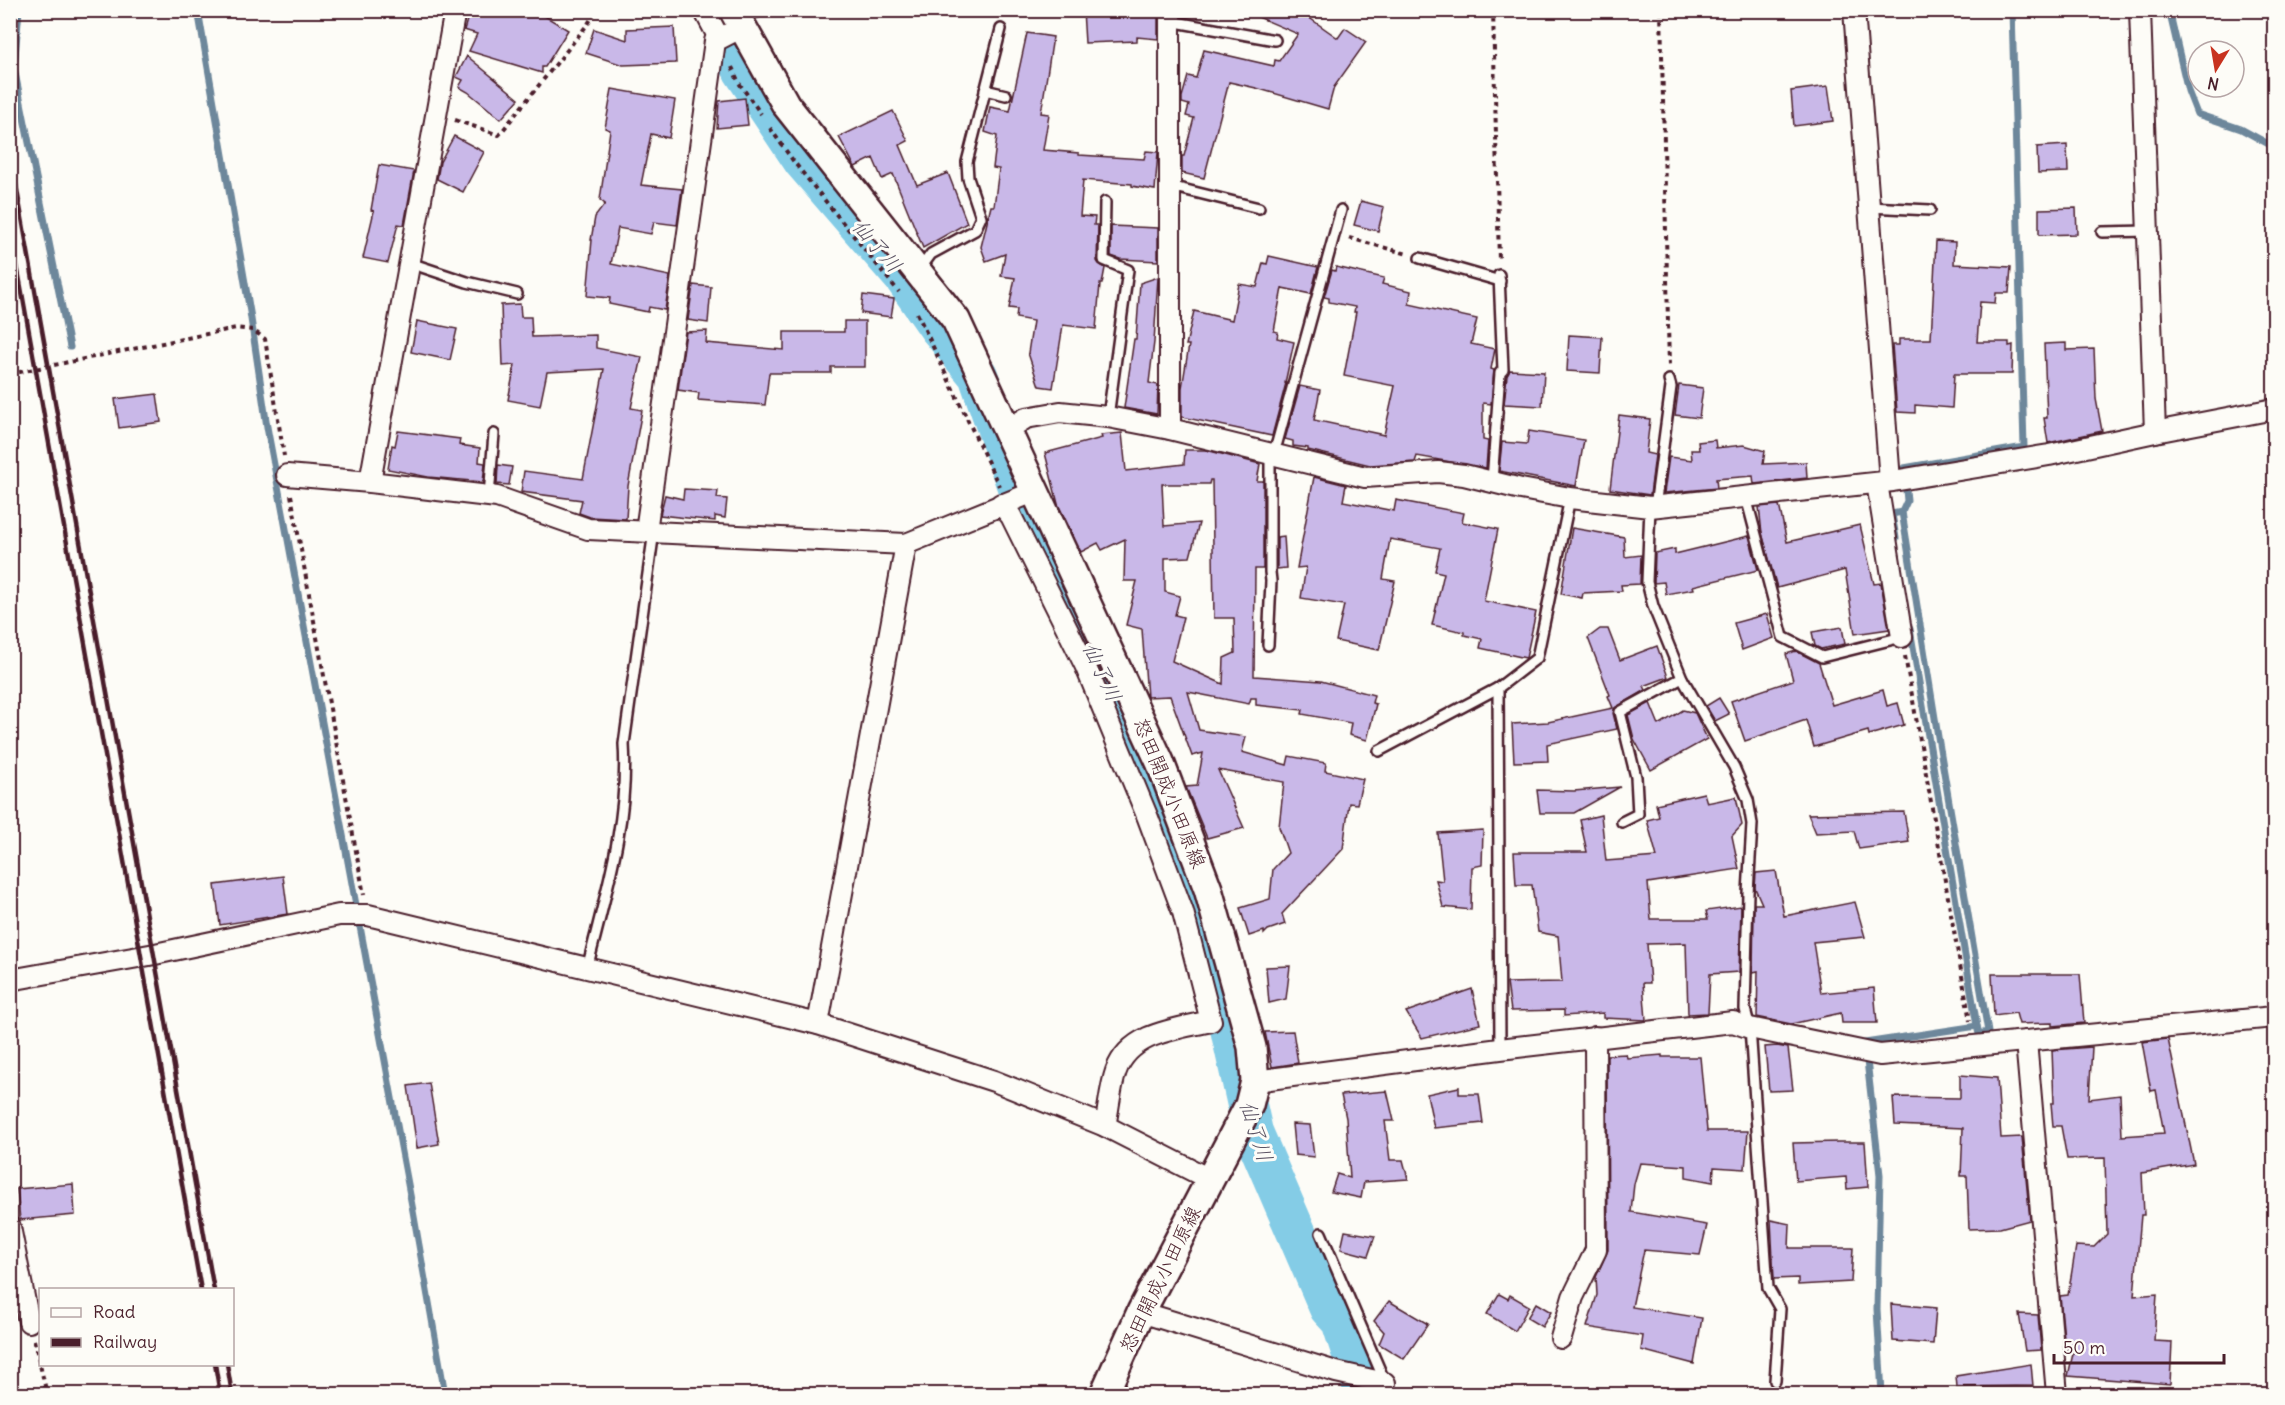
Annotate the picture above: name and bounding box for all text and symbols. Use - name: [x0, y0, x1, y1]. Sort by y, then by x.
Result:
- north arrow: [2186, 39, 2246, 99]
- text: N: [2206, 73, 2220, 95]
- water label: 仙了川: [847, 213, 908, 278]
- water label: 仙了川: [1077, 638, 1128, 706]
- street label: 怒田開成小田原線: [1129, 714, 1212, 872]
- water label: 仙了川: [1234, 1097, 1279, 1165]
- street label: 怒田開成小田原線: [1113, 1201, 1206, 1356]
- legend: [39, 1288, 234, 1366]
- text: Road: [93, 1300, 136, 1323]
- scale bar: [2054, 1327, 2224, 1365]
- text: Railway: [93, 1330, 157, 1353]
- text: 50 m: [2063, 1336, 2105, 1359]

